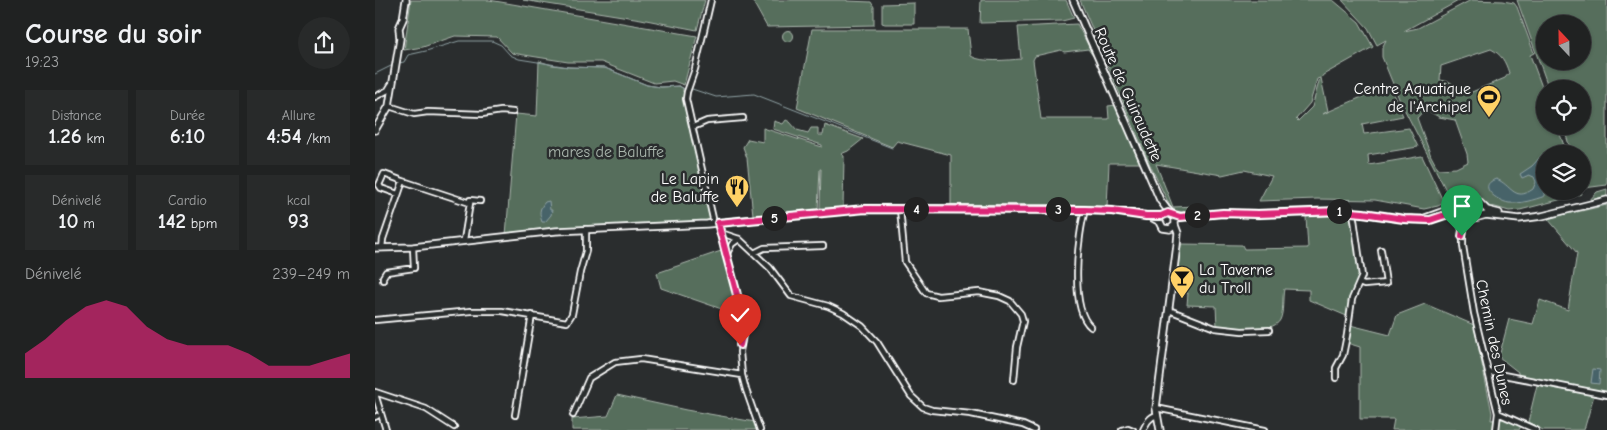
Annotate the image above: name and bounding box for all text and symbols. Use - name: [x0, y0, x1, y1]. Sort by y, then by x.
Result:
- north arrow: [1536, 15, 1591, 70]
- map controls: [1536, 15, 1591, 200]
- button: share: [298, 17, 350, 69]
- text: Course du soir: [25, 18, 201, 50]
- street label: Route de Guiraudette: [1091, 25, 1166, 164]
- text: 19:23: [25, 53, 59, 71]
- place label: Centre Aquatique de l'Archipel: [1354, 80, 1471, 116]
- button: locate: [1536, 80, 1591, 135]
- sports icon: Centre Aquatique de l'Archipel: [1476, 84, 1502, 118]
- text: Distance: [51, 107, 102, 124]
- text: Durée: [170, 107, 205, 124]
- text: Allure: [282, 107, 315, 124]
- text: 1.26: [48, 124, 82, 148]
- text: 6:10: [170, 124, 205, 148]
- text: 4:54: [266, 124, 302, 148]
- text: km: [82, 130, 105, 147]
- text: /km: [302, 130, 331, 147]
- park label: mares de Baluffe: [548, 143, 664, 161]
- button: layers: [1536, 145, 1591, 200]
- place label: Le Lapin de Baluffe: [651, 170, 719, 206]
- restaurant icon: Le Lapin de Baluffe: [724, 174, 750, 208]
- pin: [1441, 185, 1483, 236]
- text: Dénivelé: [52, 192, 101, 209]
- text: Cardio: [168, 192, 207, 209]
- text: kcal: [287, 192, 310, 209]
- icon: arrive: [1448, 192, 1476, 220]
- pin: 4: [903, 196, 929, 222]
- pin: 3: [1045, 196, 1071, 222]
- pin: 1: [1327, 198, 1351, 224]
- text: 4: [913, 201, 920, 218]
- text: 3: [1055, 201, 1062, 218]
- pin: 2: [1185, 202, 1209, 228]
- text: 1: [1337, 203, 1342, 220]
- pin: 5: [761, 206, 787, 230]
- text: 2: [1194, 207, 1201, 224]
- text: 10: [58, 209, 79, 233]
- text: 142: [158, 209, 186, 233]
- text: 93: [288, 209, 309, 233]
- text: 5: [771, 210, 778, 227]
- text: m: [79, 215, 95, 232]
- text: bpm: [186, 215, 217, 232]
- place label: La Taverne du Troll: [1199, 261, 1273, 297]
- text: Dénivelé: [25, 265, 81, 283]
- text: 239–249 m: [272, 265, 350, 283]
- bar icon: La Taverne du Troll: [1169, 265, 1195, 299]
- street label: Chemin des Dunes: [1472, 278, 1516, 407]
- pin: [719, 294, 761, 345]
- icon: check: [726, 301, 754, 329]

